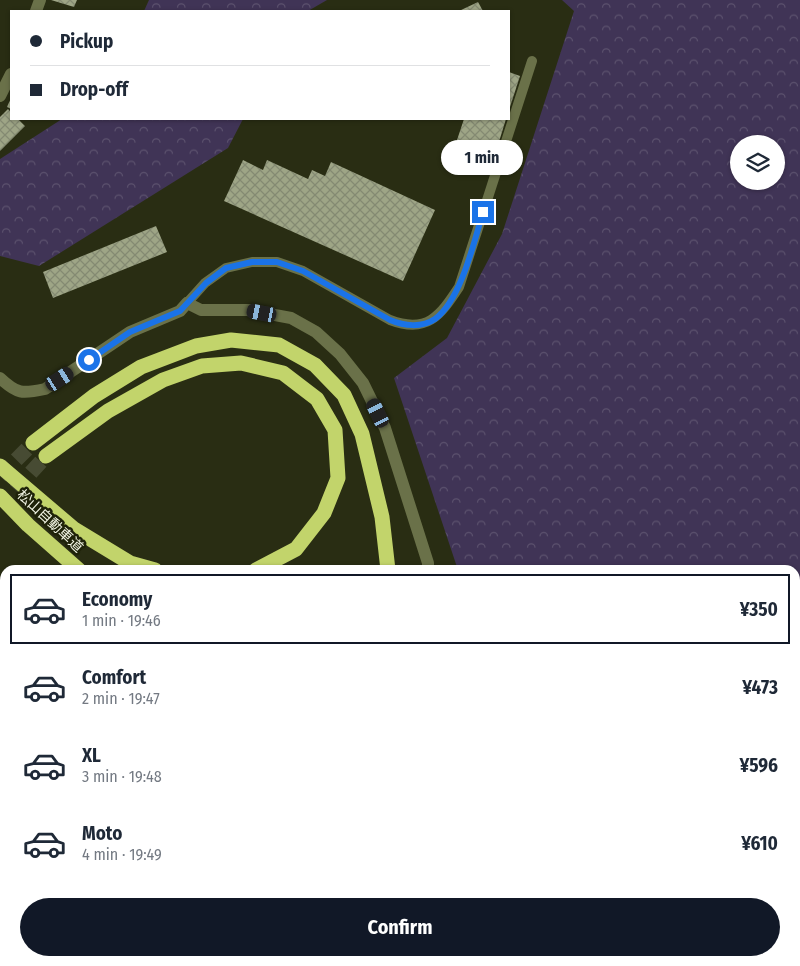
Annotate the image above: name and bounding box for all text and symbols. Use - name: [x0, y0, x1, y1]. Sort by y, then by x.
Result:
- text: Pickup: [60, 30, 113, 53]
- text: Drop-off: [60, 78, 128, 101]
- map controls: [730, 135, 785, 190]
- button: layers: [730, 135, 785, 190]
- callout: 1 min: [442, 140, 524, 174]
- text: 1 min: [465, 148, 499, 167]
- route end: [472, 201, 494, 223]
- car: [245, 303, 278, 323]
- route start: [78, 349, 100, 371]
- car: [43, 365, 76, 393]
- car: [364, 396, 391, 430]
- street label: 松山自動車道: [13, 486, 87, 556]
- icon: car: [22, 587, 67, 632]
- text: Economy: [82, 588, 152, 611]
- text: ¥350: [740, 598, 778, 621]
- text: 1 min · 19:46: [82, 611, 161, 630]
- icon: car: [22, 665, 67, 710]
- text: Comfort: [82, 666, 146, 689]
- text: ¥473: [742, 676, 778, 699]
- text: 2 min · 19:47: [82, 689, 160, 708]
- icon: car: [22, 743, 67, 788]
- text: XL: [82, 744, 101, 767]
- text: ¥596: [740, 754, 778, 777]
- text: 3 min · 19:48: [82, 767, 162, 786]
- icon: car: [22, 821, 67, 866]
- text: Moto: [82, 822, 122, 845]
- text: ¥610: [741, 832, 778, 855]
- text: 4 min · 19:49: [82, 845, 162, 864]
- button: Confirm: [20, 898, 780, 956]

